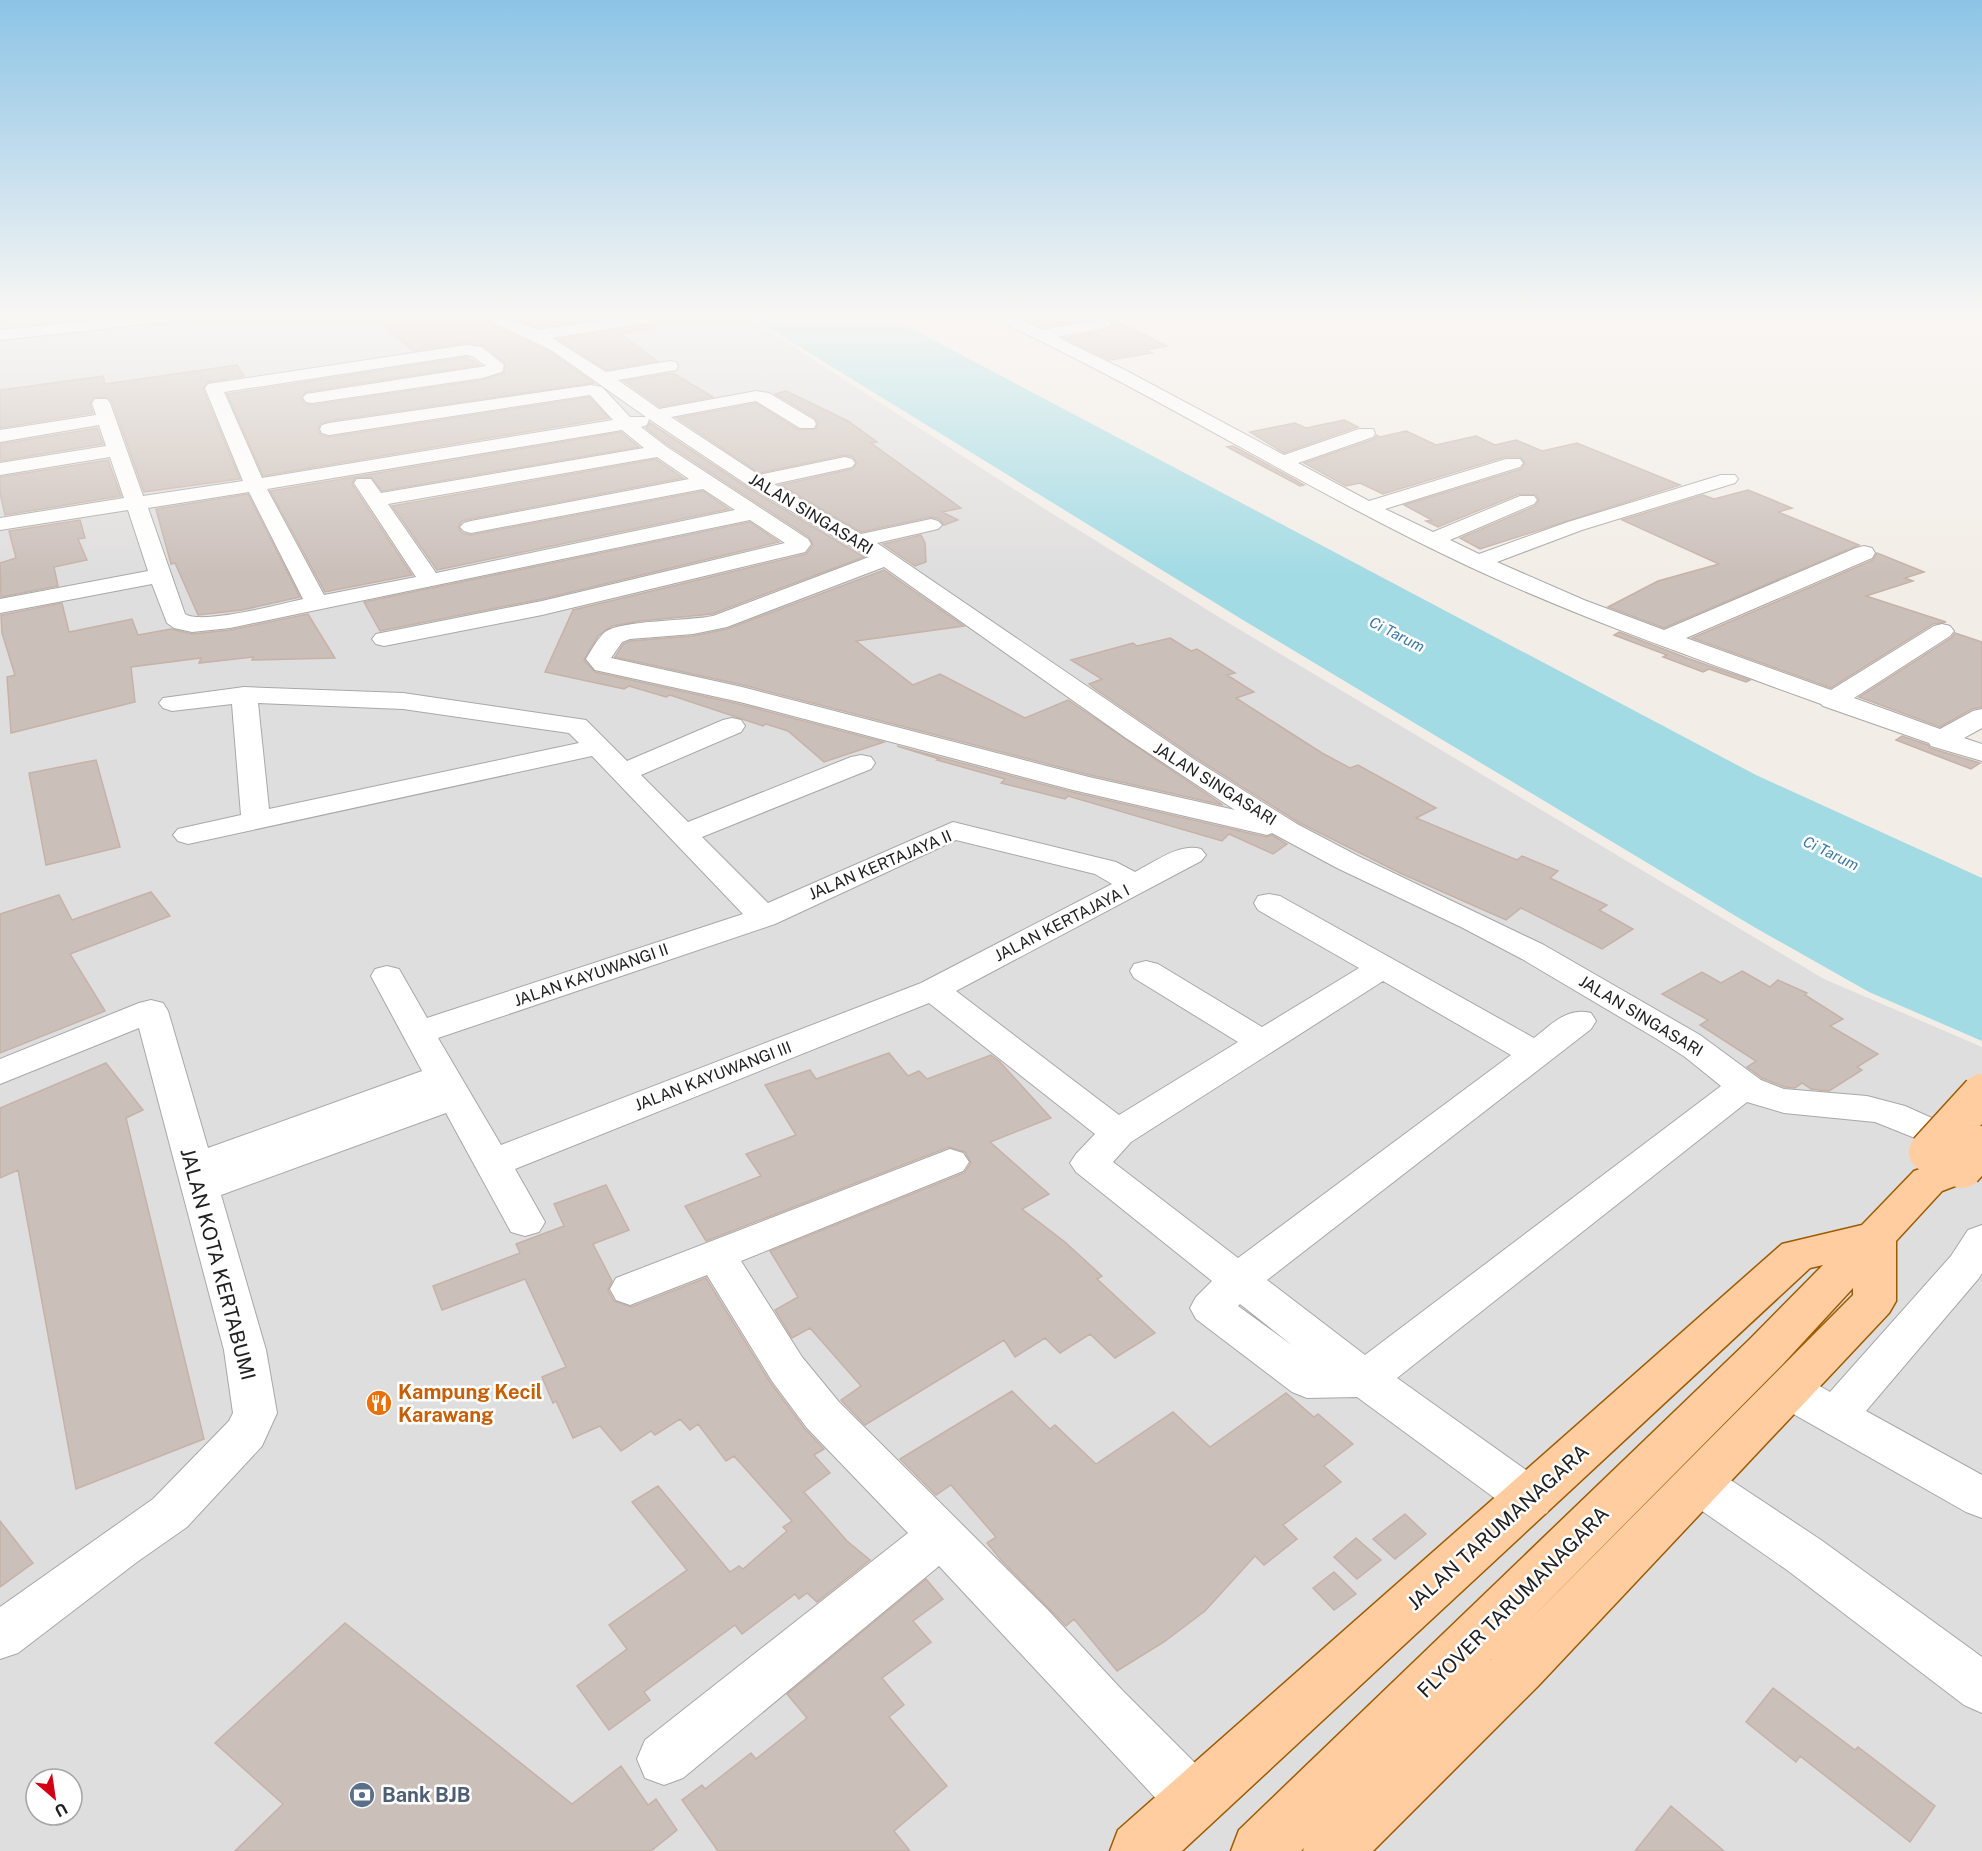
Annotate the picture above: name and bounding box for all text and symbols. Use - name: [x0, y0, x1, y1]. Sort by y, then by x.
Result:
- street label: JALAN SINGASARI: [746, 470, 876, 558]
- water label: Ci Tarum: [1367, 613, 1427, 655]
- street label: JALAN SINGASARI: [1150, 739, 1280, 829]
- street label: JALAN KERTAJAYA II: [806, 826, 954, 904]
- water label: Ci Tarum: [1800, 832, 1862, 874]
- street label: JALAN KERTAJAYA I: [991, 881, 1133, 965]
- street label: JALAN KAYUWANGI II: [511, 940, 671, 1010]
- street label: JALAN SINGASARI: [1576, 972, 1706, 1060]
- street label: JALAN KAYUWANGI III: [632, 1037, 794, 1115]
- street label: JALAN KOTA KERTABUMI: [175, 1145, 261, 1383]
- place label: Kampung Kecil Karawang: [398, 1380, 542, 1427]
- restaurant icon: Kampung Kecil Karawang: [364, 1388, 394, 1418]
- street label: JALAN TARUMANAGARA: [1402, 1439, 1594, 1615]
- street label: FLYOVER TARUMANAGARA: [1412, 1501, 1614, 1703]
- north arrow: [24, 1767, 84, 1827]
- bank icon: Bank BJB: [347, 1780, 377, 1810]
- place label: Bank BJB: [382, 1783, 470, 1807]
- text: U: [51, 1799, 71, 1821]

